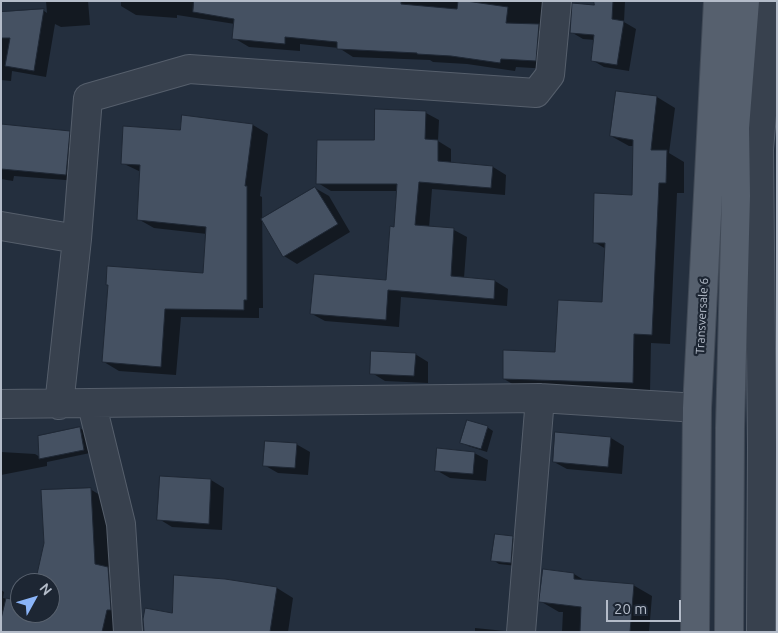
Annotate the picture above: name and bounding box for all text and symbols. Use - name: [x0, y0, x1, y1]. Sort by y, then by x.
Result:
- street label: Transversale 6: [693, 277, 711, 355]
- north arrow: [10, 573, 60, 623]
- text: N: [36, 580, 55, 598]
- scale bar: [608, 590, 683, 622]
- text: 20 m: [614, 600, 647, 617]

